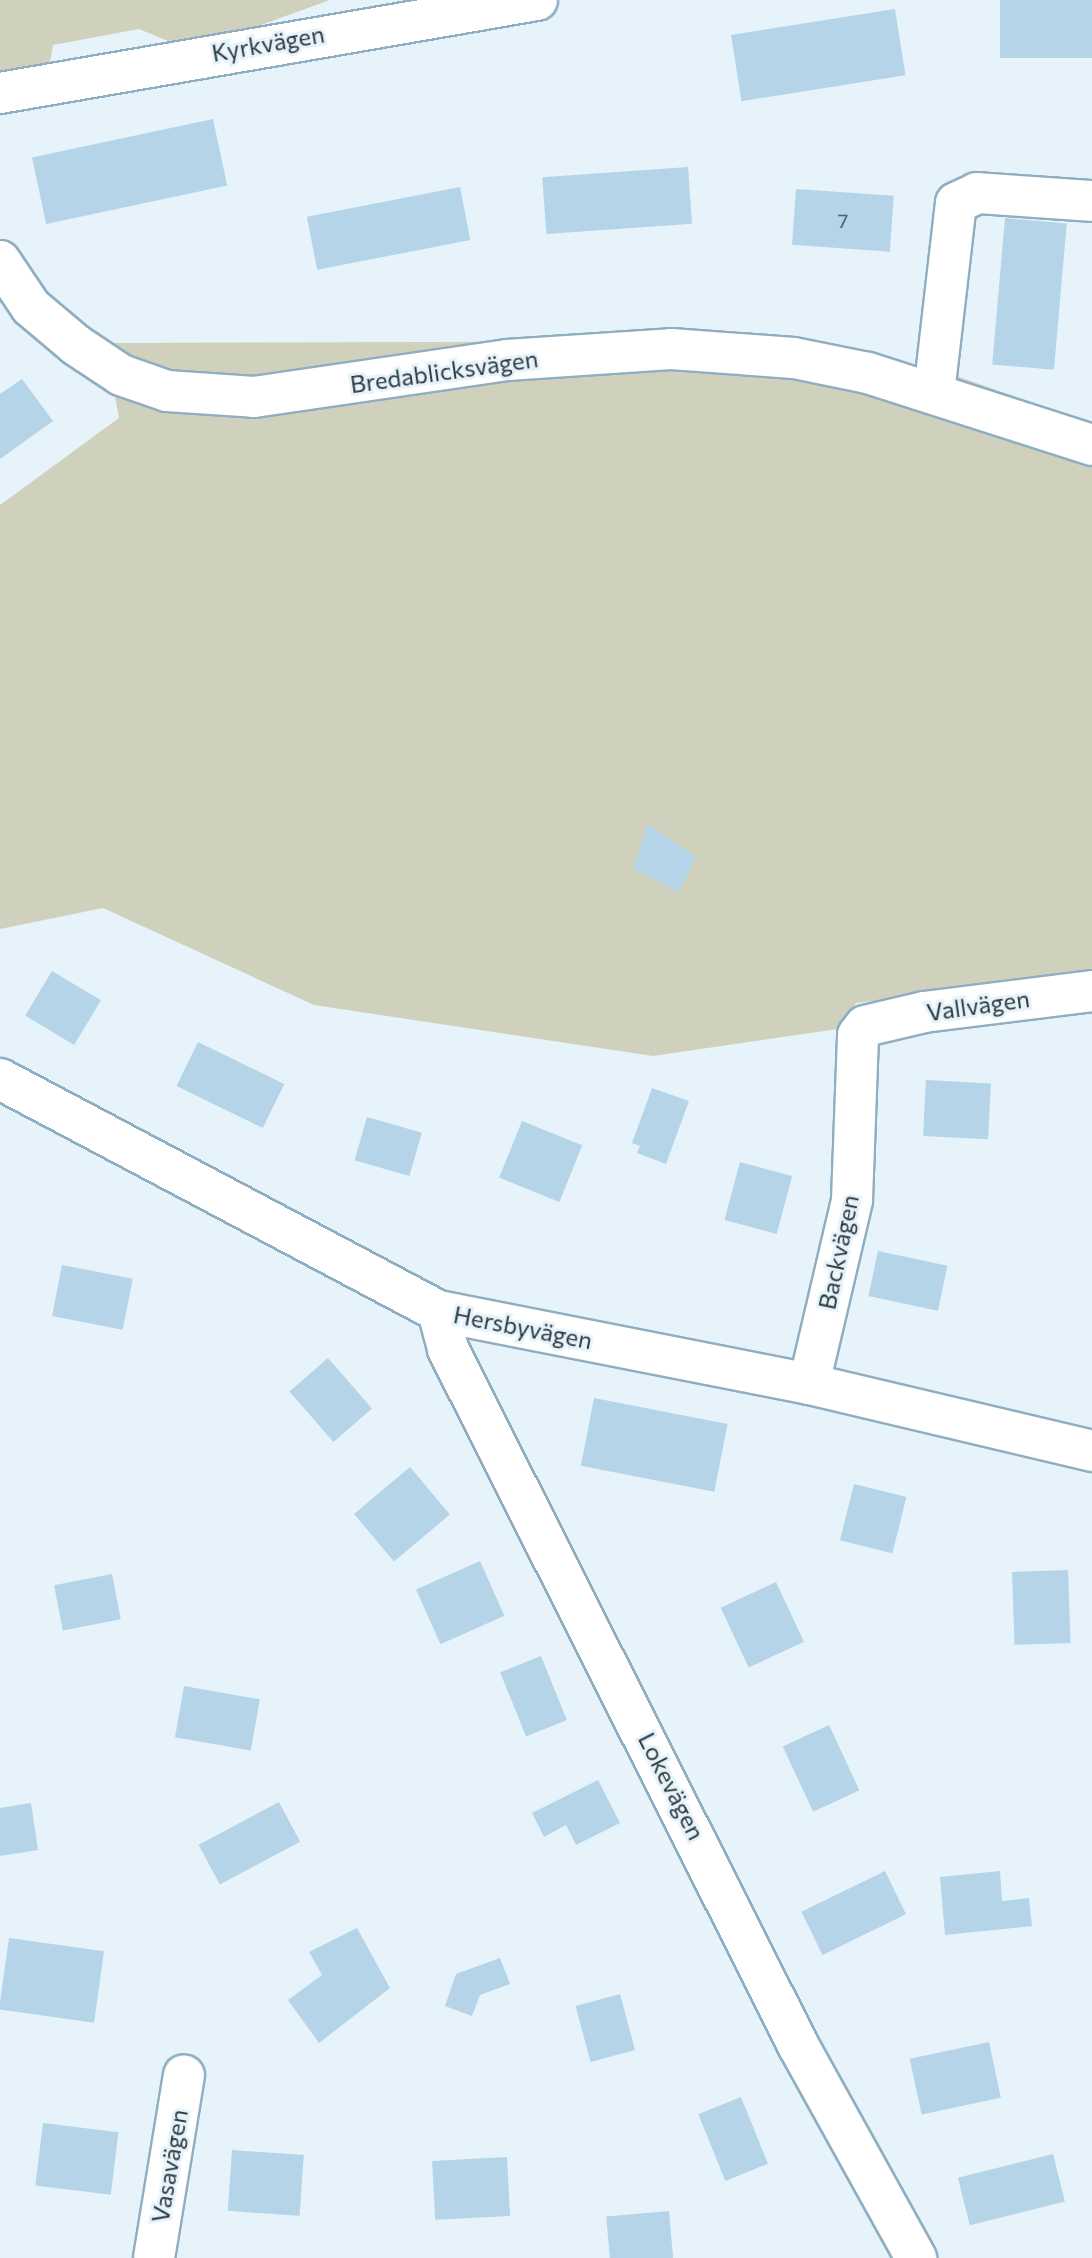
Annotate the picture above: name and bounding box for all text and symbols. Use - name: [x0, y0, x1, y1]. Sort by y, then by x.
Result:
- street label: Kyrkvägen: [209, 19, 327, 67]
- house number: 7: [838, 208, 848, 232]
- street label: Bredablicksvägen: [348, 344, 540, 398]
- street label: Vallvägen: [925, 984, 1031, 1026]
- street label: Backvägen: [812, 1192, 864, 1312]
- street label: Hersbyvägen: [451, 1299, 595, 1355]
- street label: Lokevägen: [633, 1728, 711, 1844]
- street label: Vasavägen: [145, 2107, 193, 2225]

